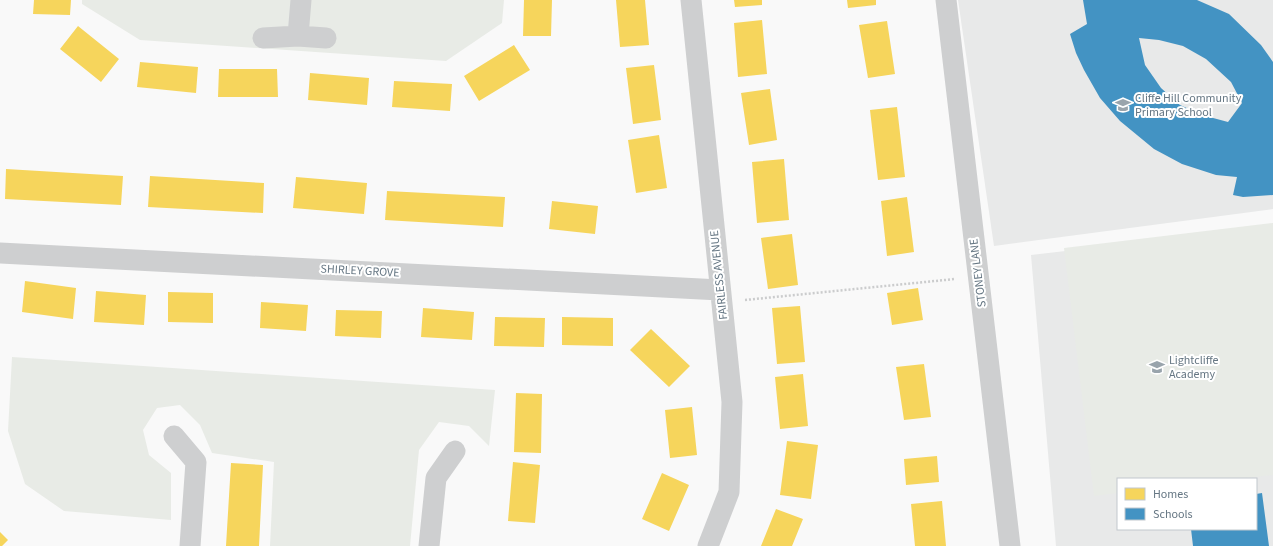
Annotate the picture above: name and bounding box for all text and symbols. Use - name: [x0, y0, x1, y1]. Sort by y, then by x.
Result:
- place label: Cliffe Hill Community Primary School: [1135, 90, 1242, 121]
- school or university icon: Cliffe Hill Community Primary School: [1114, 96, 1132, 114]
- street label: FAIRLESS AVENUE: [706, 229, 732, 321]
- street label: STONEY LANE: [965, 238, 991, 308]
- street label: SHIRLEY GROVE: [320, 260, 400, 282]
- place label: Lightcliffe Academy: [1169, 352, 1219, 383]
- school or university icon: Lightcliffe Academy: [1148, 358, 1166, 376]
- legend: [1117, 478, 1257, 530]
- text: Homes: [1153, 486, 1188, 503]
- text: Schools: [1153, 506, 1193, 523]

